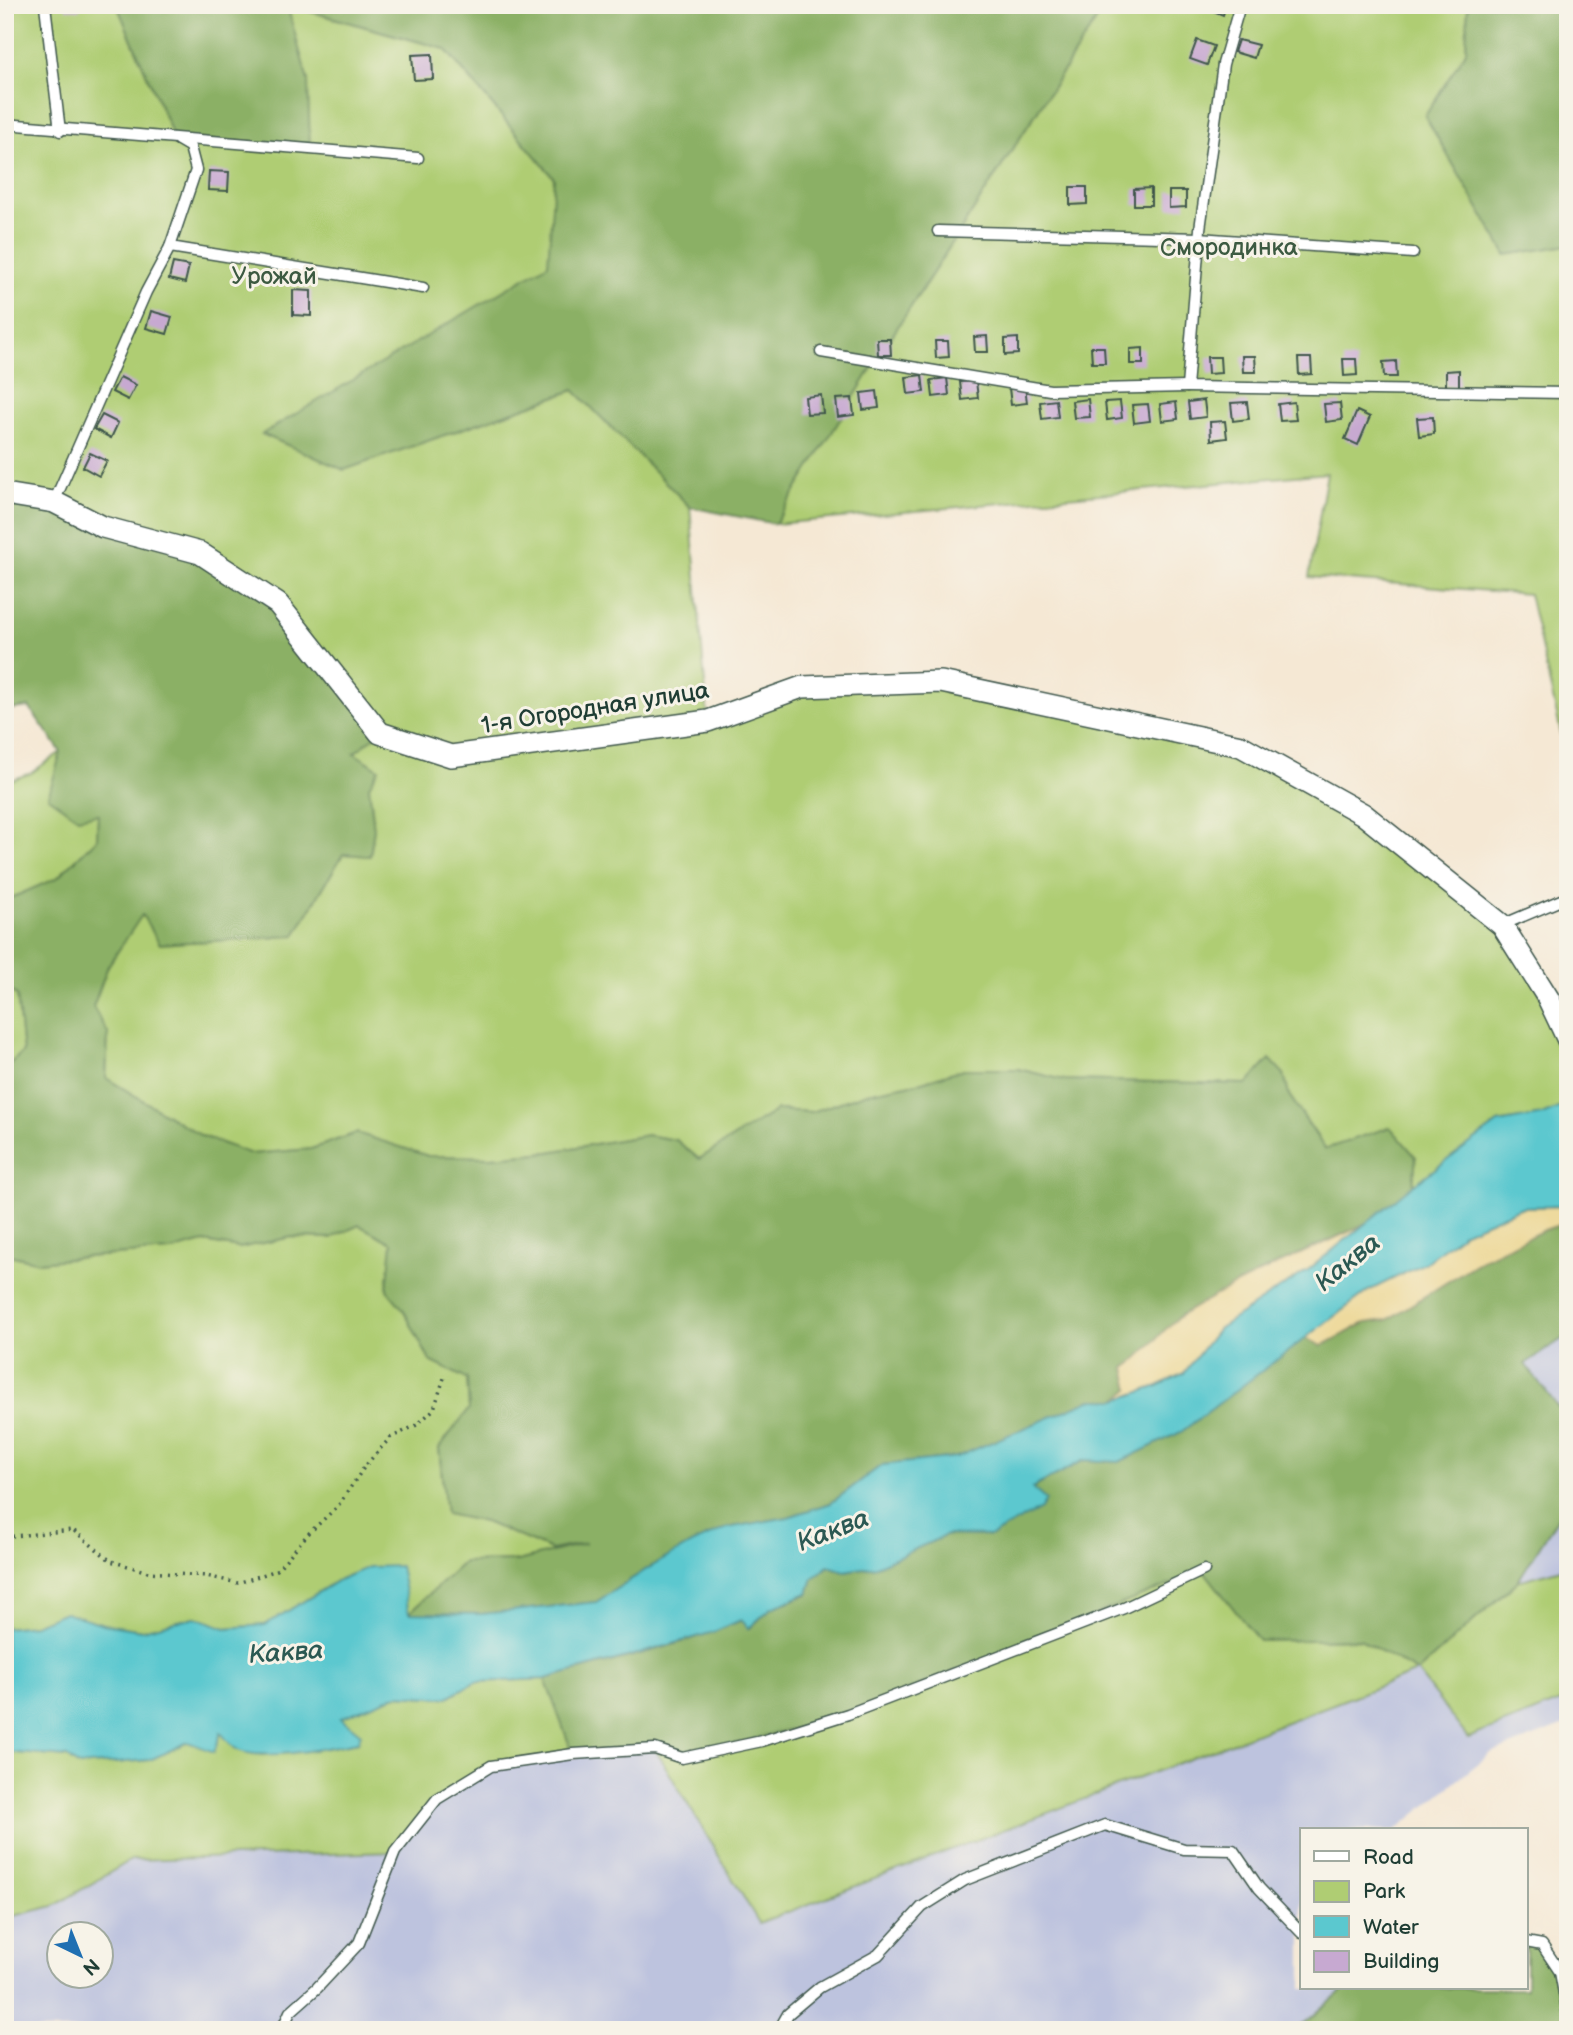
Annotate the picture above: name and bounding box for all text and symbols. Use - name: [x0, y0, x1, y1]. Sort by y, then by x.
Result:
- park label: Смородинка: [1160, 233, 1298, 262]
- park label: Урожай: [231, 262, 317, 291]
- street label: 1-я Огородная улица: [479, 676, 711, 740]
- water label: Каква: [1309, 1227, 1387, 1299]
- water label: Каква: [792, 1503, 874, 1559]
- water label: Каква: [248, 1635, 324, 1671]
- legend: [1300, 1828, 1528, 1990]
- text: Road: [1363, 1845, 1414, 1870]
- text: Park: [1363, 1879, 1406, 1904]
- text: Water: [1363, 1915, 1419, 1940]
- north arrow: [46, 1920, 116, 1990]
- text: Building: [1363, 1949, 1439, 1974]
- text: N: [78, 1953, 104, 1980]

